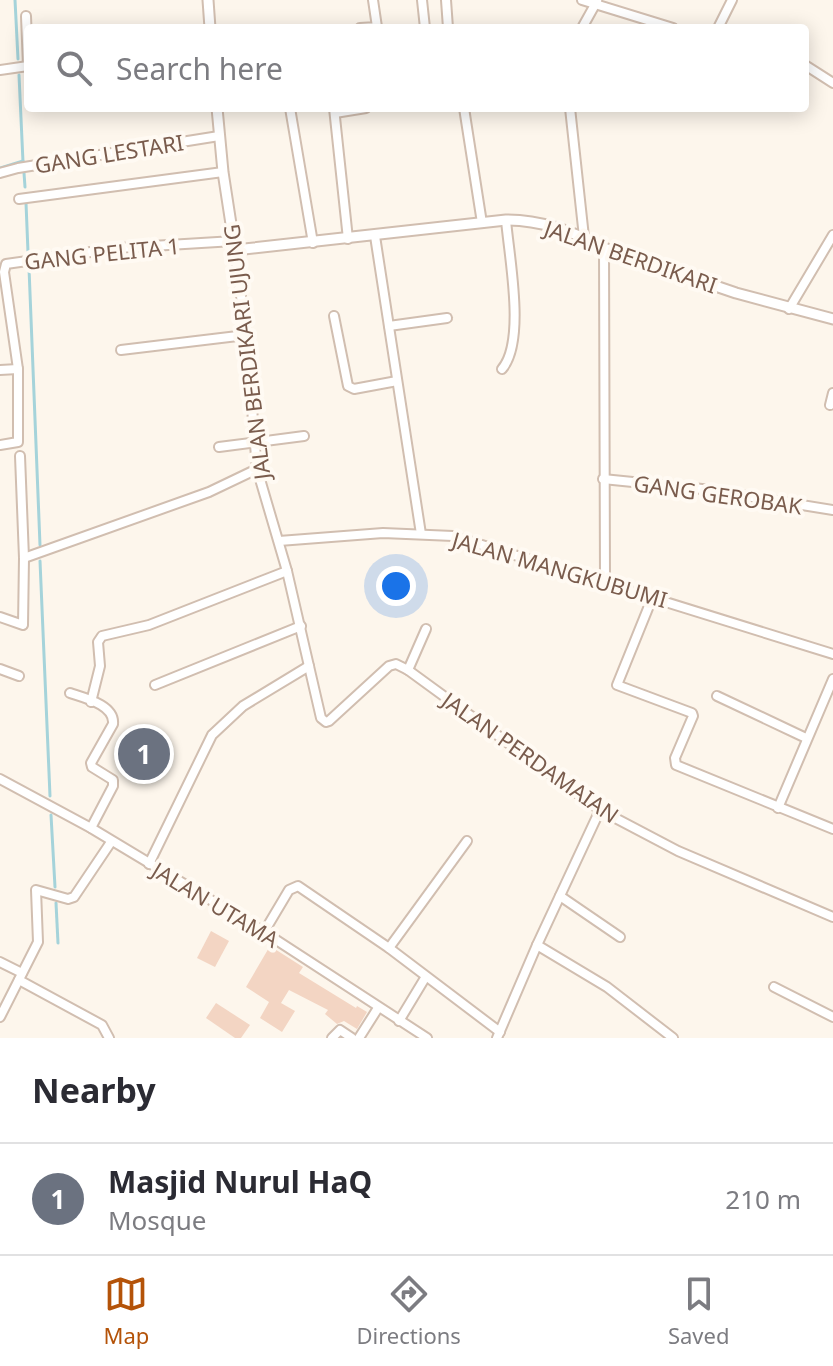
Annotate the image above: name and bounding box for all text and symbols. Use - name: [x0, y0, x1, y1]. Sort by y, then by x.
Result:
- search box: [24, 24, 809, 112]
- icon: search: [52, 46, 96, 90]
- text: Search here: [116, 48, 283, 89]
- street label: GANG LESTARI: [32, 126, 186, 180]
- street label: JALAN BERDIKARI: [539, 212, 721, 300]
- street label: JALAN BERDIKARI UJUNG: [215, 222, 277, 483]
- street label: GANG PELITA 1: [23, 230, 181, 276]
- street label: GANG GEROBAK: [632, 467, 804, 521]
- street label: JALAN MANGKUBUMI: [447, 523, 671, 614]
- your location: [376, 566, 416, 606]
- street label: JALAN PERDAMAIAN: [435, 684, 625, 829]
- pin: 1: [118, 724, 170, 784]
- street label: JALAN UTAMA: [145, 853, 286, 954]
- text: Nearby: [32, 1067, 156, 1113]
- text: Masjid Nurul HaQ: [108, 1161, 372, 1202]
- text: 1: [51, 1181, 65, 1217]
- text: 210 m: [725, 1181, 801, 1217]
- text: Mosque: [108, 1202, 207, 1238]
- tab: Map: [104, 1272, 149, 1350]
- tab: Directions: [356, 1272, 461, 1350]
- tab: Saved: [668, 1272, 729, 1350]

